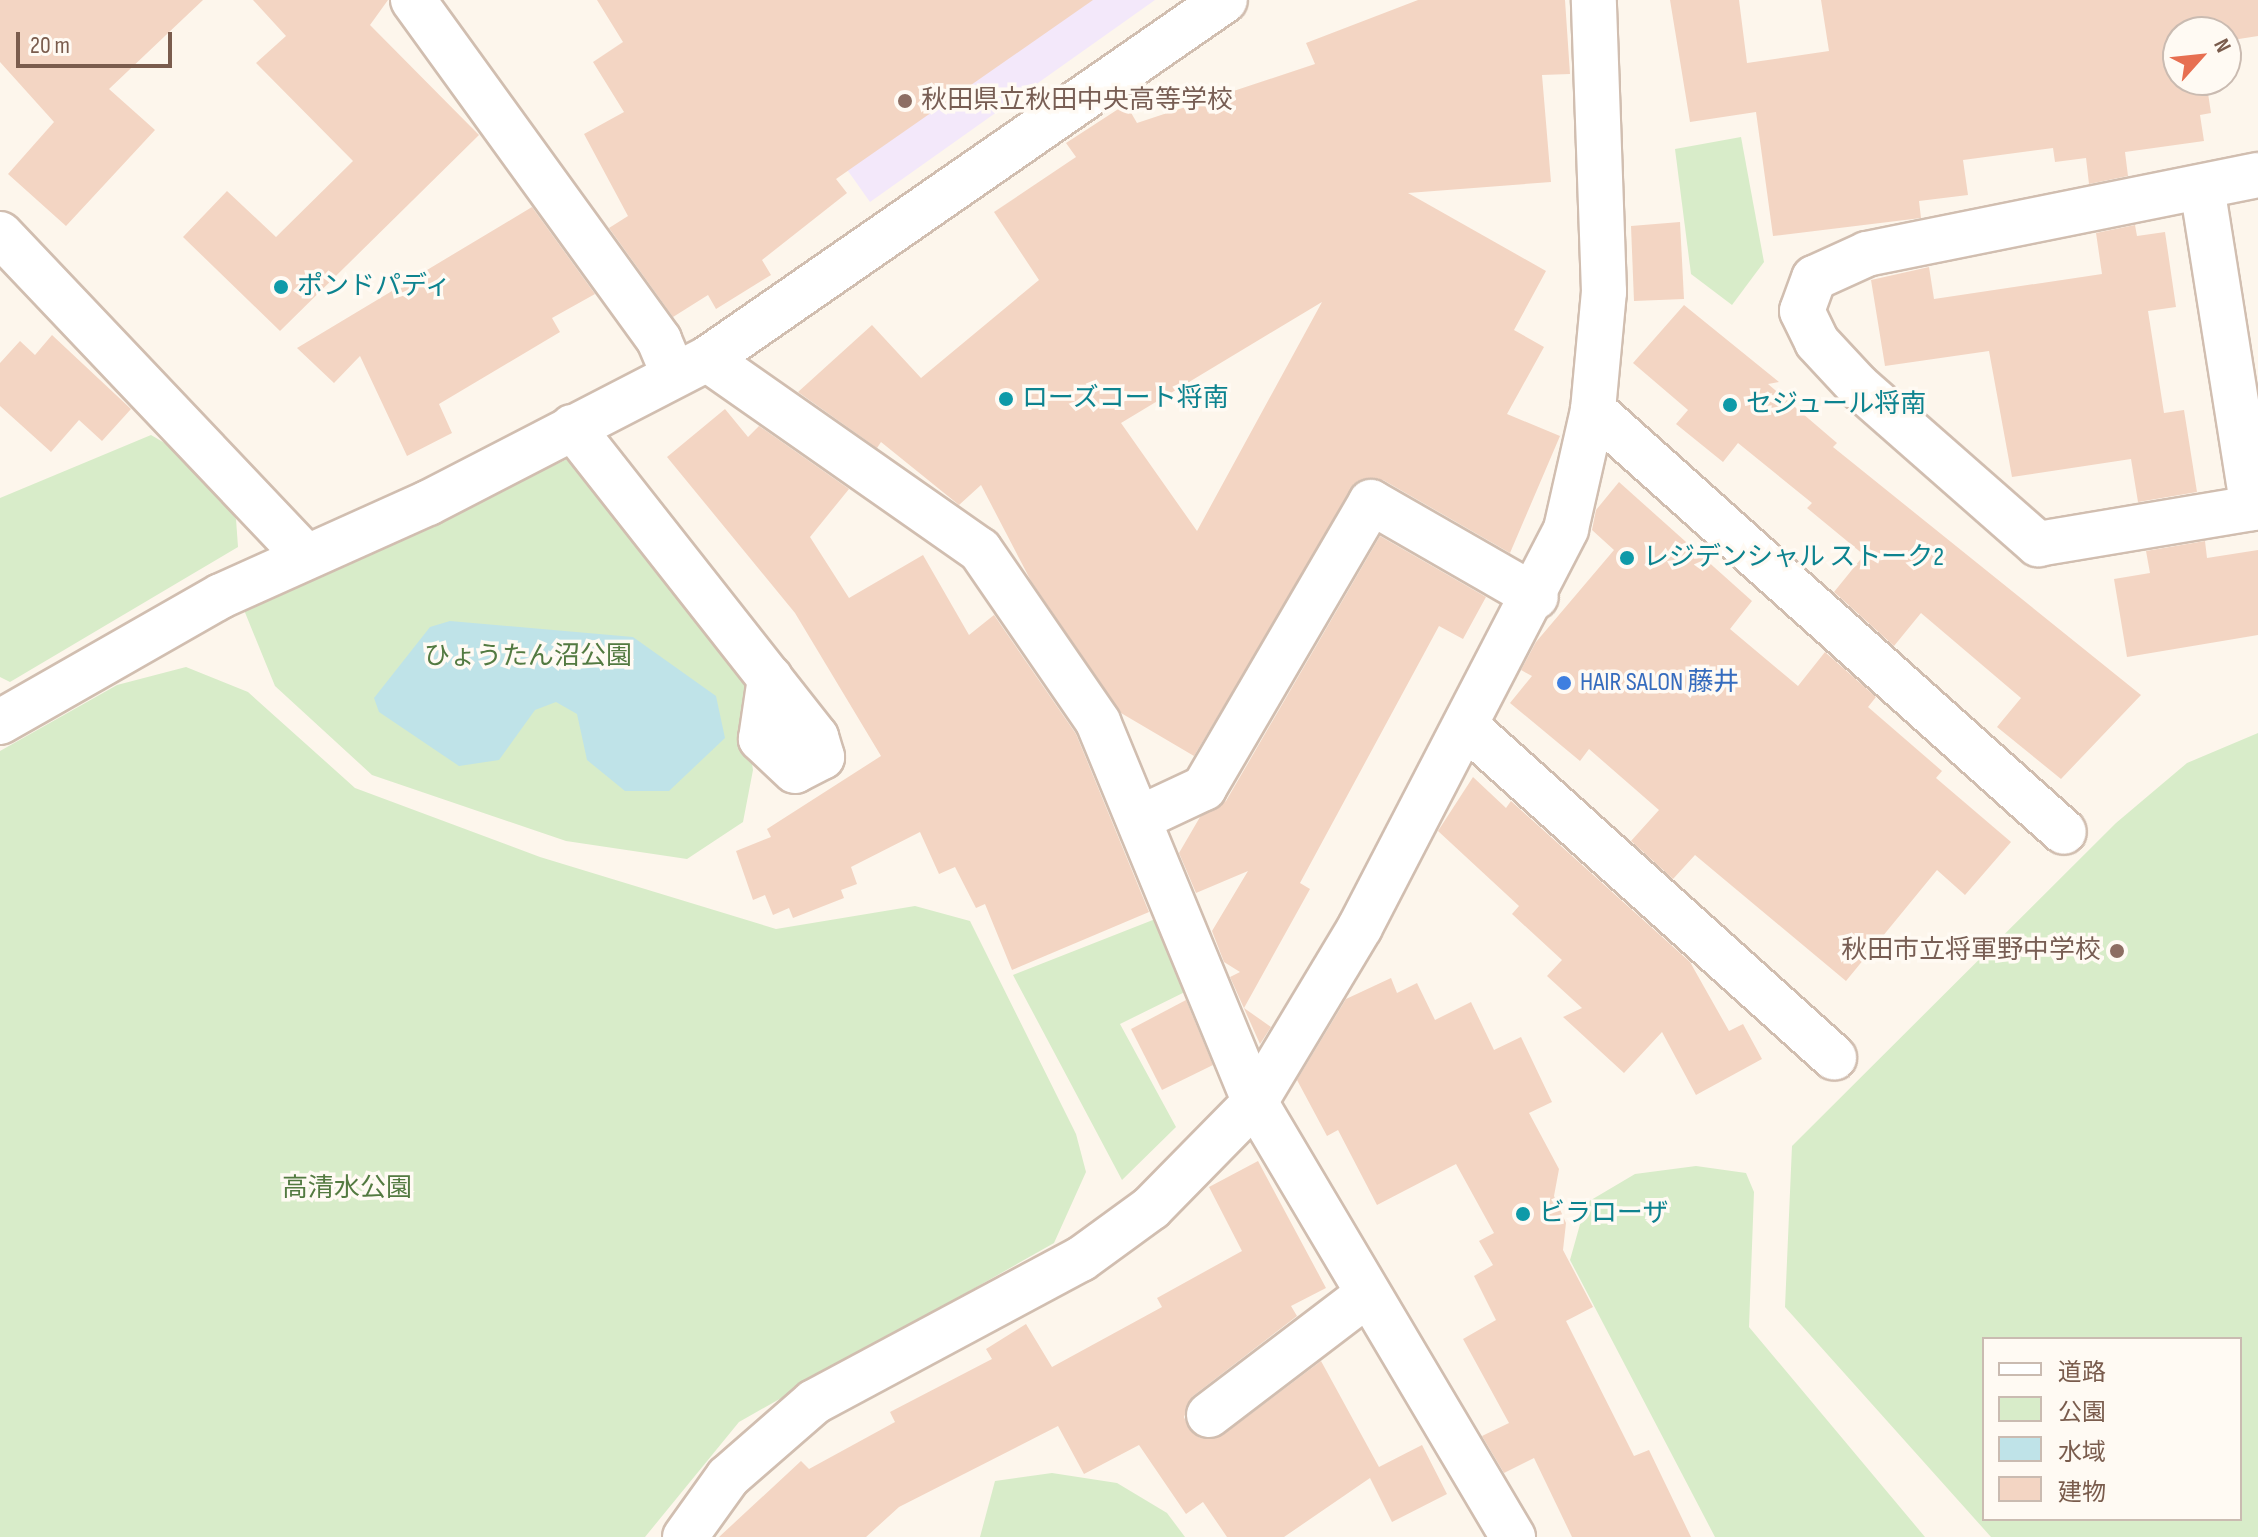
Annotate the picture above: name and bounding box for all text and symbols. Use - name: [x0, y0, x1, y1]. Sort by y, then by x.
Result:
- scale bar: [20, 16, 176, 66]
- north arrow: [2162, 16, 2242, 96]
- text: 20 m: [30, 31, 70, 60]
- text: N: [2207, 34, 2237, 57]
- place label: 秋田県立秋田中央高等学校: [921, 85, 1233, 117]
- marker: 秋田県立秋田中央高等学校: [896, 92, 914, 110]
- place label: ポンドパディ: [297, 271, 453, 303]
- marker: ポンドパディ: [272, 278, 290, 296]
- place label: ローズコート将南: [1022, 383, 1230, 415]
- place label: セジュール将南: [1746, 389, 1928, 421]
- marker: ローズコート将南: [997, 390, 1015, 408]
- marker: セジュール将南: [1721, 396, 1739, 414]
- place label: レジデンシャル ストーク2: [1643, 542, 1944, 574]
- marker: レジデンシャル ストーク2: [1618, 549, 1636, 567]
- park label: ひょうたん沼公園: [424, 641, 632, 673]
- place label: HAIR SALON 藤井: [1580, 667, 1739, 699]
- marker: HAIR SALON 藤井: [1555, 674, 1573, 692]
- place label: 秋田市立将軍野中学校: [1841, 935, 2101, 967]
- marker: 秋田市立将軍野中学校: [2108, 942, 2126, 960]
- park label: 高清水公園: [282, 1173, 412, 1205]
- place label: ビラローザ: [1539, 1198, 1669, 1230]
- marker: ビラローザ: [1514, 1205, 1532, 1223]
- legend: [1982, 1337, 2242, 1521]
- text: 道路: [2058, 1358, 2106, 1387]
- text: 公園: [2058, 1398, 2106, 1427]
- text: 水域: [2058, 1438, 2106, 1467]
- text: 建物: [2058, 1478, 2106, 1507]

